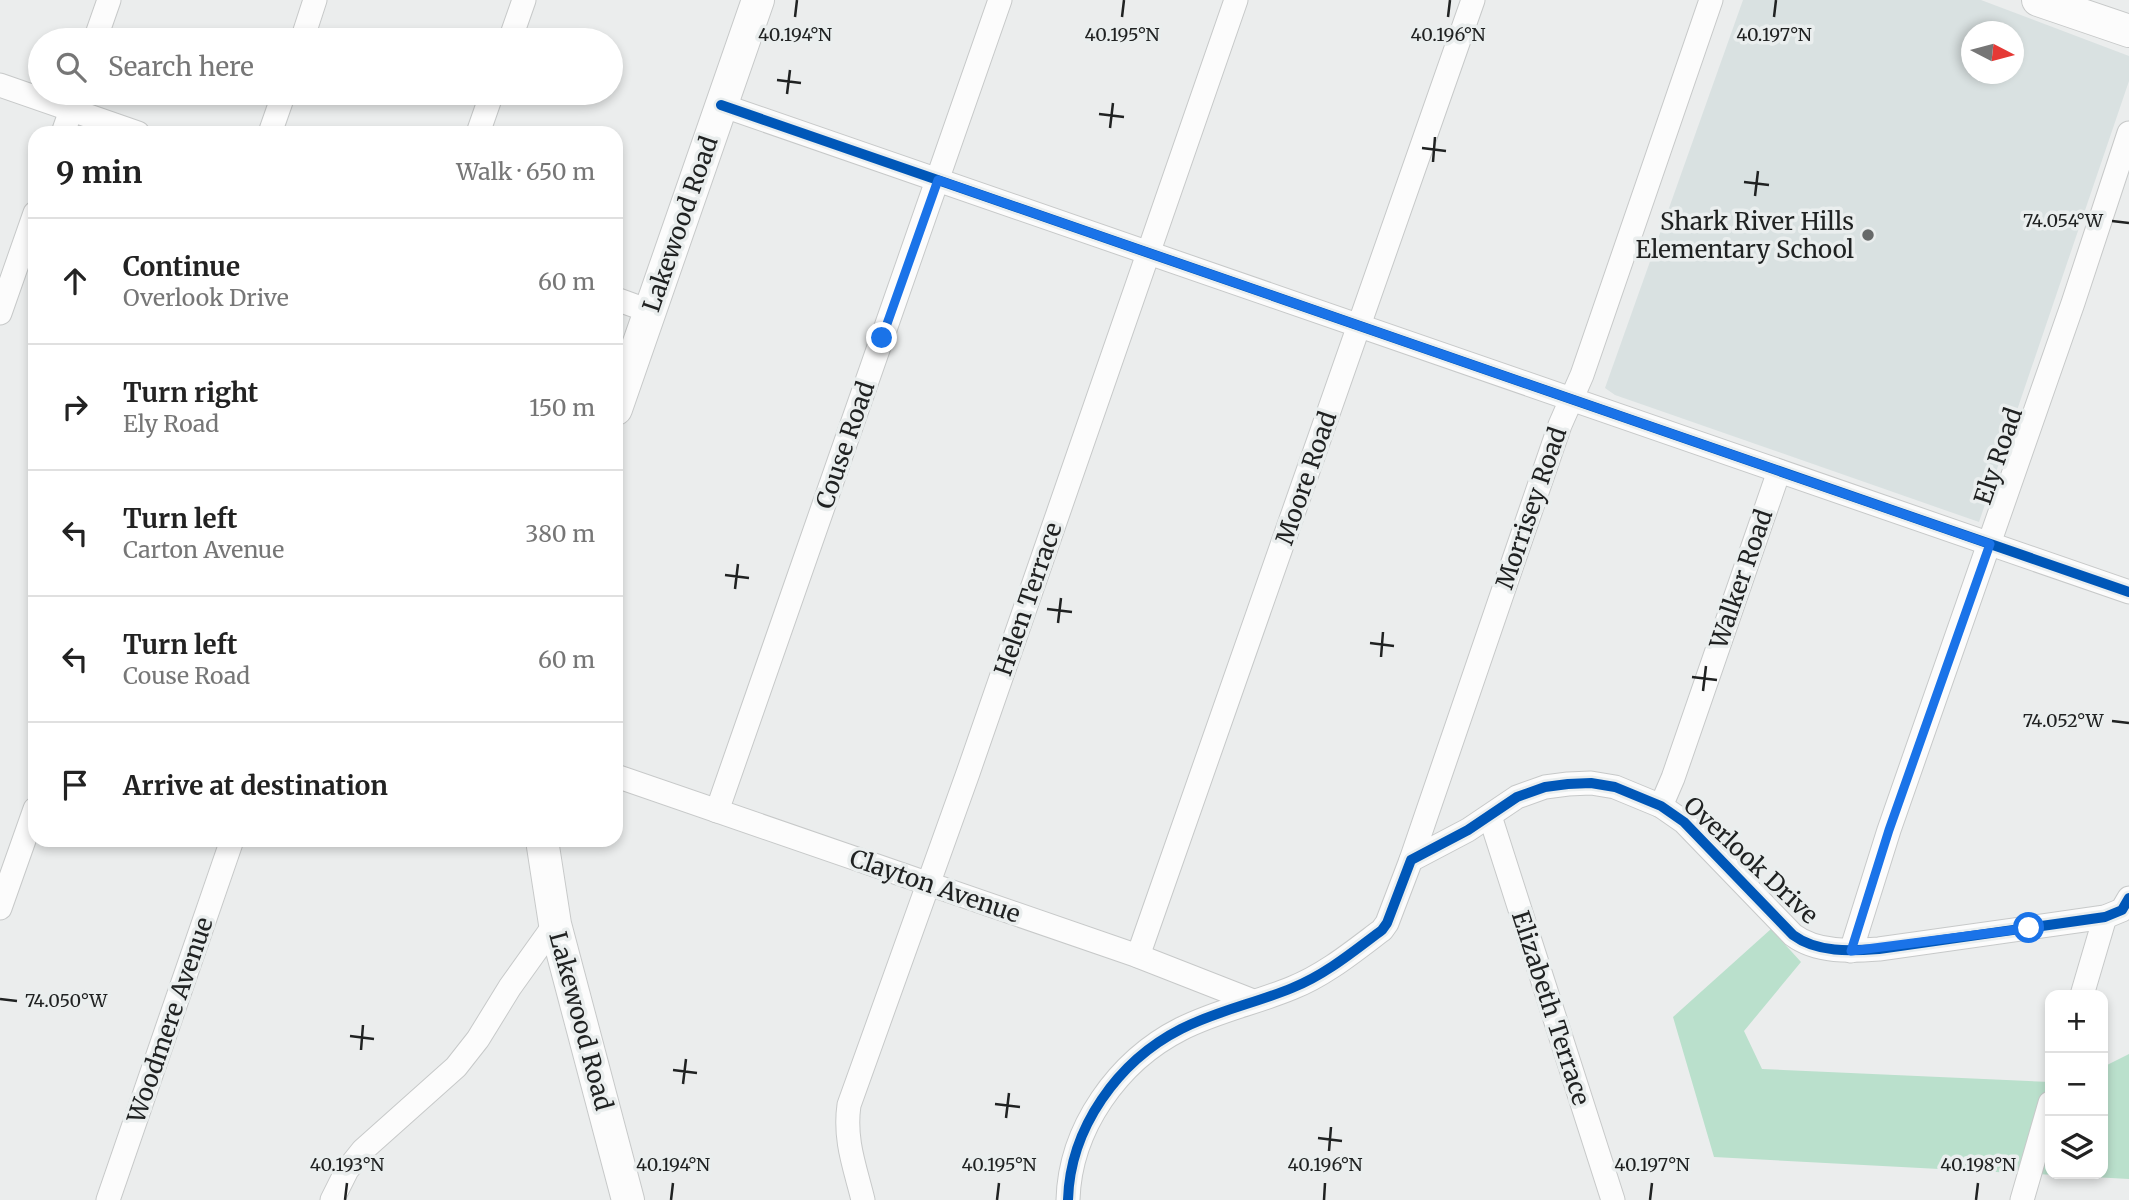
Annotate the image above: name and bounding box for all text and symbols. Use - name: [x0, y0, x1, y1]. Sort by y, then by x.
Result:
- north arrow: [1961, 21, 2024, 84]
- text: 40.194°N: [758, 23, 832, 46]
- text: 40.195°N: [1084, 23, 1160, 46]
- text: 40.196°N: [1411, 23, 1486, 46]
- text: 40.197°N: [1736, 23, 1812, 46]
- search box: [28, 28, 623, 105]
- icon: search: [52, 48, 90, 86]
- text: Search here: [108, 50, 254, 83]
- street label: Lakewood Road: [635, 132, 725, 316]
- text: 9 min: [56, 153, 142, 191]
- text: Walk · 650 m: [456, 157, 595, 186]
- place label: Shark River Hills Elementary School: [1635, 206, 1854, 265]
- text: 74.054°W: [2023, 209, 2104, 232]
- marker: Shark River Hills Elementary School: [1860, 227, 1876, 243]
- text: Continue: [123, 250, 240, 283]
- icon: ahead: [56, 262, 94, 300]
- text: 60 m: [538, 267, 595, 296]
- text: Overlook Drive: [123, 283, 289, 312]
- route end: [866, 322, 897, 353]
- text: Turn right: [123, 376, 258, 409]
- street label: Couse Road: [809, 377, 881, 513]
- icon: right: [56, 388, 94, 426]
- text: 150 m: [529, 393, 595, 422]
- street label: Ely Road: [1967, 404, 2029, 508]
- street label: Moore Road: [1269, 407, 1343, 549]
- text: Ely Road: [123, 409, 219, 438]
- street label: Morrisey Road: [1489, 423, 1573, 593]
- text: Turn left: [123, 502, 237, 535]
- street label: Walker Road: [1702, 505, 1779, 654]
- icon: left: [56, 514, 94, 552]
- street label: Helen Terrace: [987, 518, 1069, 680]
- text: 380 m: [525, 519, 595, 548]
- text: Carton Avenue: [123, 535, 284, 564]
- text: Turn left: [123, 628, 237, 661]
- icon: left: [56, 640, 94, 678]
- text: 60 m: [538, 645, 595, 674]
- text: Couse Road: [123, 661, 250, 690]
- text: 74.052°W: [2023, 709, 2104, 732]
- icon: arrive: [56, 766, 94, 804]
- text: Arrive at destination: [123, 769, 388, 802]
- street label: Overlook Drive: [1677, 790, 1825, 930]
- street label: Clayton Avenue: [846, 842, 1024, 930]
- street label: Elizabeth Terrace: [1505, 907, 1597, 1109]
- route start: [2013, 912, 2044, 943]
- street label: Woodmere Avenue: [120, 913, 220, 1128]
- street label: Lakewood Road: [542, 928, 620, 1114]
- text: 74.050°W: [25, 989, 108, 1012]
- map controls: [2045, 990, 2108, 1179]
- button: +: [2045, 990, 2108, 1053]
- button: −: [2045, 1053, 2108, 1116]
- button: layers: [2045, 1116, 2108, 1179]
- text: 40.193°N: [310, 1153, 384, 1176]
- text: 40.194°N: [636, 1153, 710, 1176]
- text: 40.195°N: [961, 1153, 1037, 1176]
- text: 40.196°N: [1288, 1153, 1363, 1176]
- text: 40.197°N: [1614, 1153, 1690, 1176]
- text: 40.198°N: [1940, 1153, 2016, 1176]

